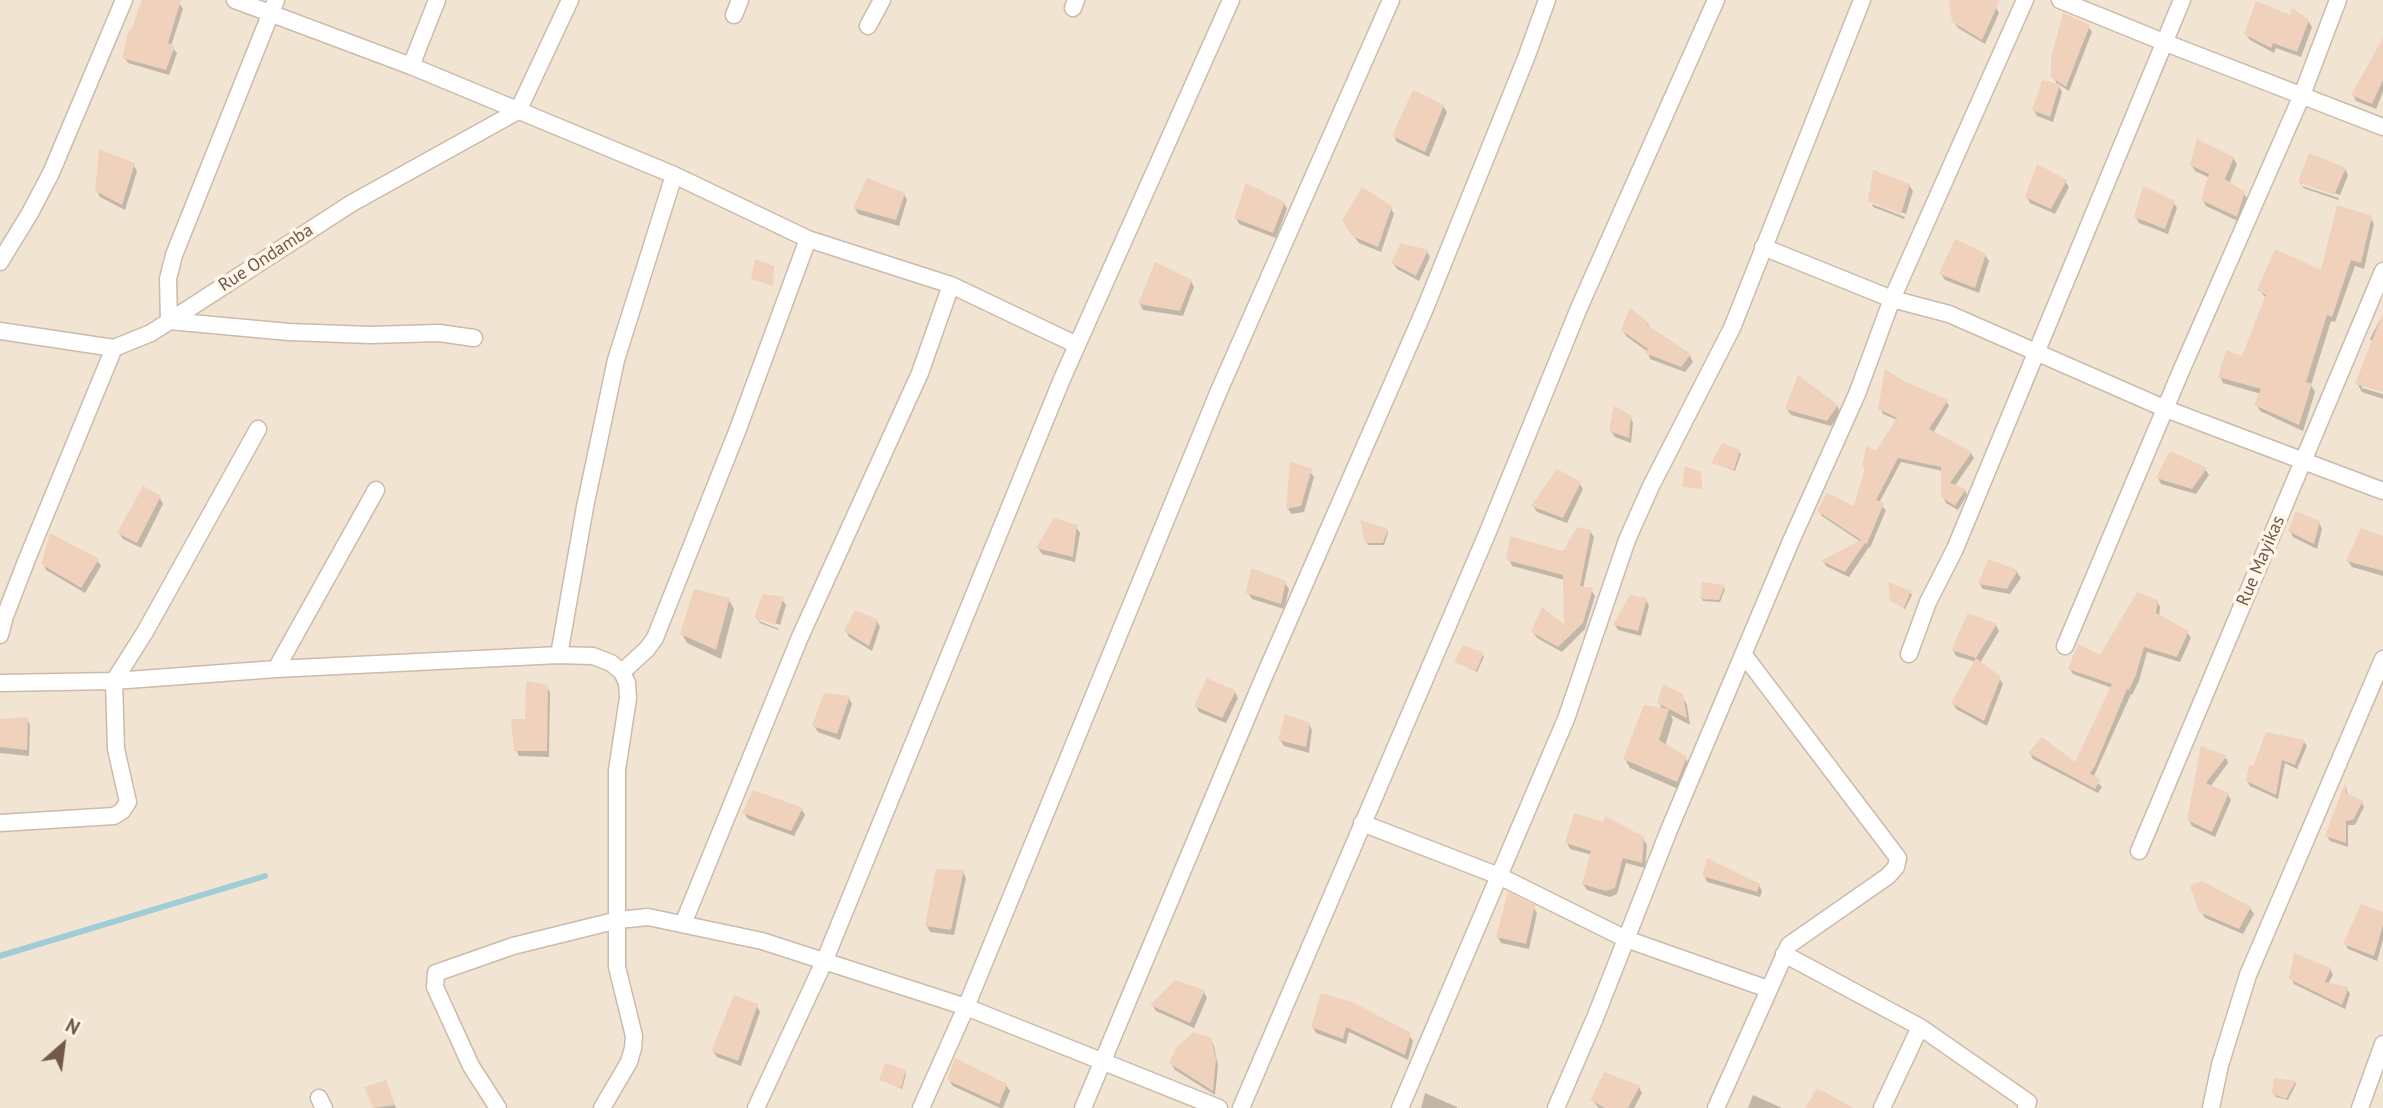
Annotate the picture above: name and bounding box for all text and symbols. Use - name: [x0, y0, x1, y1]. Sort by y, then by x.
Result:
- street label: Rue Ondamba: [215, 219, 317, 297]
- street label: Rue Mayikas: [2232, 513, 2290, 609]
- north arrow: [28, 1010, 98, 1080]
- text: N: [62, 1013, 84, 1040]

